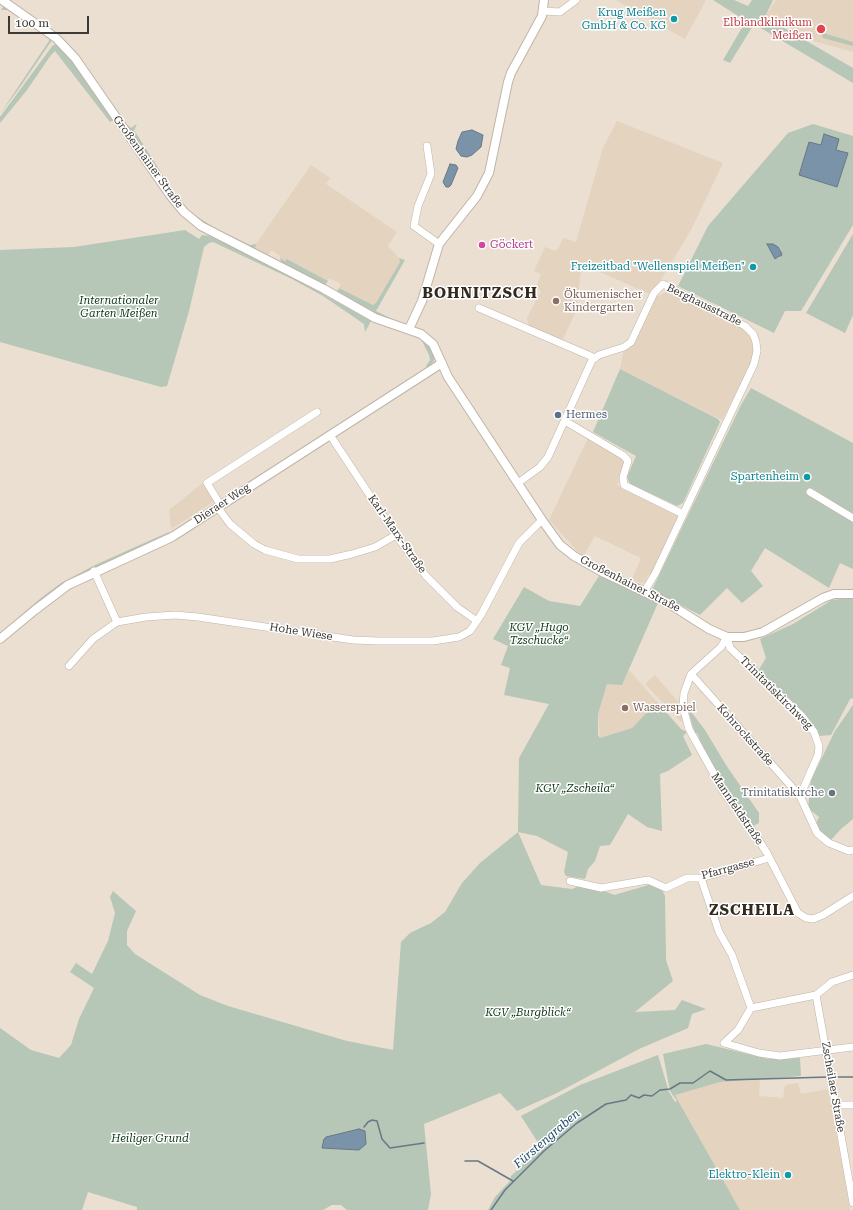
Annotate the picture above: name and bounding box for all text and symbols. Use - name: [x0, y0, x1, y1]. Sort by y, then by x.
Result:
- place label: Krug Meißen GmbH & Co. KG: [582, 6, 666, 32]
- scale bar: [10, 8, 91, 34]
- marker: Krug Meißen GmbH & Co. KG: [669, 14, 679, 24]
- text: 100 m: [15, 16, 49, 30]
- place label: Elblandklinikum Meißen: [723, 16, 812, 42]
- marker: Elblandklinikum Meißen: [815, 23, 827, 35]
- street label: Großenhainer Straße: [110, 113, 186, 211]
- place label: Göckert: [490, 238, 533, 252]
- marker: Göckert: [477, 240, 487, 250]
- place label: Freizeitbad "Wellenspiel Meißen": [571, 260, 745, 274]
- marker: Freizeitbad "Wellenspiel Meißen": [748, 262, 758, 272]
- street label: Berghausstraße: [664, 281, 744, 329]
- district label: BOHNITZSCH: [422, 285, 538, 303]
- place label: Ökumenischer Kindergarten: [564, 288, 642, 314]
- park label: Internationaler Garten Meißen: [79, 294, 159, 320]
- marker: Ökumenischer Kindergarten: [551, 296, 561, 306]
- place label: Hermes: [566, 408, 607, 422]
- marker: Hermes: [553, 410, 563, 420]
- place label: Spartenheim: [731, 470, 799, 484]
- marker: Spartenheim: [802, 472, 812, 482]
- street label: Dieraer Weg: [191, 481, 253, 527]
- street label: Karl-Marx-Straße: [365, 492, 429, 576]
- street label: Großenhainer Straße: [578, 553, 682, 615]
- street label: Hohe Wiese: [269, 621, 333, 643]
- park label: KGV „Hugo Tzschucke“: [509, 621, 569, 647]
- street label: Trinitatiskirchweg: [737, 654, 815, 732]
- place label: Wasserspiel: [633, 701, 696, 715]
- street label: Kohrockstraße: [714, 701, 776, 769]
- marker: Wasserspiel: [620, 703, 630, 713]
- street label: Mannfeldstraße: [708, 771, 766, 847]
- park label: KGV „Zscheila“: [536, 782, 614, 796]
- place label: Trinitatiskirche: [741, 786, 824, 800]
- marker: Trinitatiskirche: [827, 788, 837, 798]
- street label: Pfarrgasse: [700, 856, 756, 882]
- district label: ZSCHEILA: [709, 902, 795, 920]
- park label: KGV „Burgblick“: [485, 1006, 571, 1020]
- street label: Zscheilaer Straße: [819, 1041, 847, 1133]
- water label: Fürstengraben: [511, 1106, 583, 1172]
- park label: Heiliger Grund: [111, 1132, 189, 1146]
- place label: Elektro-Klein: [708, 1168, 780, 1182]
- marker: Elektro-Klein: [783, 1170, 793, 1180]

